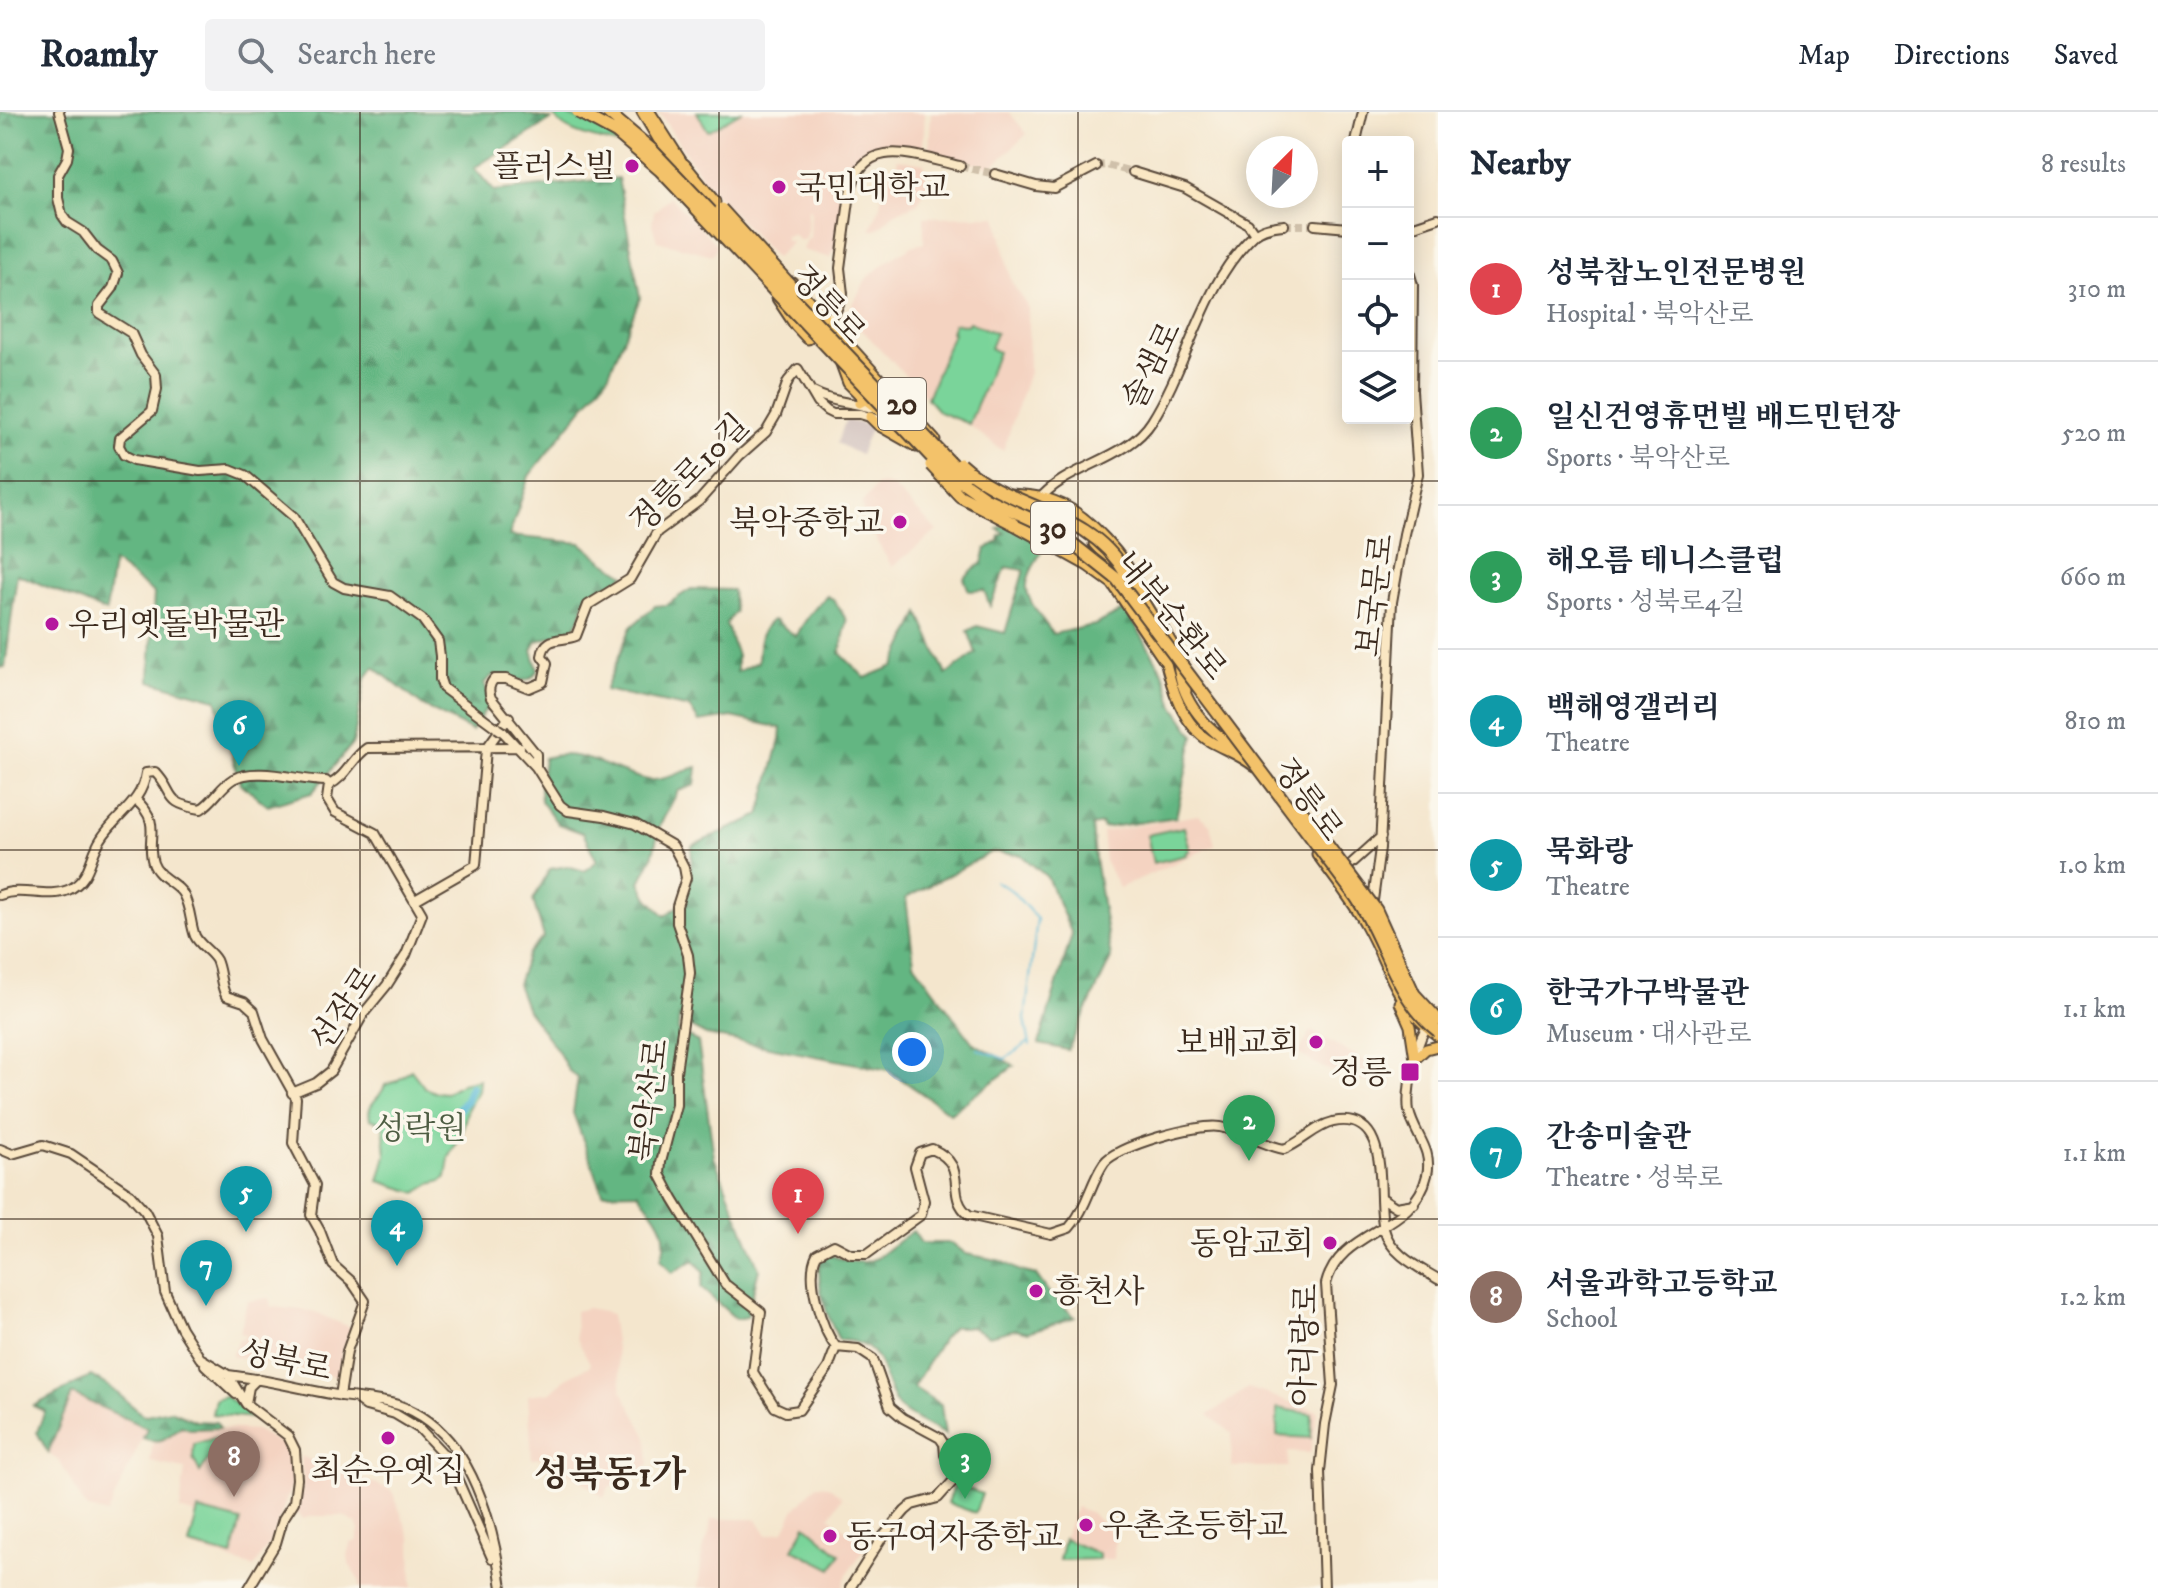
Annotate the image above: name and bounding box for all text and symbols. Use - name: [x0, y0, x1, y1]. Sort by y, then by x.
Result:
- search box: [205, 19, 765, 91]
- text: Roamly: [40, 31, 157, 79]
- icon: search: [233, 33, 277, 77]
- text: Search here: [297, 37, 436, 74]
- text: Map: [1798, 38, 1850, 73]
- text: Directions: [1894, 38, 2010, 73]
- text: Saved: [2054, 38, 2118, 73]
- north arrow: [1246, 136, 1318, 208]
- map controls: [1342, 136, 1414, 424]
- button: +: [1342, 136, 1414, 208]
- text: Nearby: [1470, 143, 1571, 185]
- place label: 플러스빌: [492, 148, 616, 188]
- text: 8 results: [2041, 148, 2126, 181]
- marker: 플러스빌: [623, 157, 641, 175]
- place label: 국민대학교: [795, 169, 950, 209]
- marker: 국민대학교: [770, 178, 788, 196]
- button: −: [1342, 208, 1414, 280]
- text: 성북참노인전문병원: [1546, 255, 1807, 292]
- street label: 정릉로: [782, 257, 873, 353]
- text: 1: [1491, 273, 1501, 306]
- text: 310 m: [2068, 273, 2126, 306]
- button: locate: [1342, 280, 1414, 352]
- text: Hospital · 북악산로: [1546, 298, 1753, 331]
- street label: 솔샘로: [1114, 315, 1191, 416]
- button: layers: [1342, 352, 1414, 424]
- road number: 20: [878, 378, 926, 430]
- text: 일신건영휴먼빌 배드민턴장: [1546, 399, 1900, 436]
- street label: 정릉로10길: [622, 406, 758, 542]
- text: 2: [1490, 417, 1502, 450]
- text: 520 m: [2061, 417, 2126, 450]
- text: Sports · 북악산로: [1546, 442, 1730, 475]
- road number: 30: [1031, 502, 1075, 554]
- place label: 북악중학교: [729, 504, 884, 544]
- marker: 북악중학교: [891, 513, 909, 531]
- street label: 보국문로: [1349, 531, 1403, 659]
- text: 해오름 테니스클럽: [1546, 543, 1784, 580]
- street label: 내부순환로: [1106, 544, 1235, 689]
- text: 3: [1491, 561, 1501, 594]
- text: 660 m: [2060, 561, 2126, 594]
- text: Sports · 성북로4길: [1546, 586, 1745, 619]
- place label: 우리옛돌박물관: [68, 606, 284, 646]
- marker: 우리옛돌박물관: [43, 615, 61, 633]
- text: 백해영갤러리: [1546, 690, 1720, 727]
- pin: 6: [213, 700, 265, 766]
- text: 4: [1489, 705, 1503, 738]
- text: 810 m: [2064, 705, 2126, 738]
- text: Theatre: [1546, 727, 1630, 760]
- street label: 정릉로: [1264, 751, 1351, 850]
- text: 묵화랑: [1546, 834, 1633, 871]
- text: 5: [1490, 849, 1502, 882]
- text: 1.0 km: [2058, 849, 2126, 882]
- text: Theatre: [1546, 871, 1630, 904]
- street label: 선잠로: [302, 959, 387, 1059]
- text: 한국가구박물관: [1546, 975, 1749, 1012]
- text: 6: [1489, 993, 1503, 1026]
- text: 1.1 km: [2063, 993, 2126, 1026]
- text: Museum · 대사관로: [1546, 1018, 1751, 1051]
- place label: 보배교회: [1176, 1024, 1300, 1064]
- your location: [892, 1032, 932, 1072]
- marker: 보배교회: [1307, 1033, 1325, 1051]
- street label: 북악산로: [624, 1036, 678, 1164]
- place label: 정릉: [1330, 1054, 1392, 1094]
- marker: 정릉: [1399, 1061, 1421, 1083]
- pin: 2: [1223, 1095, 1275, 1161]
- park label: 성락원: [374, 1110, 466, 1150]
- text: 간송미술관: [1546, 1119, 1691, 1156]
- text: 7: [1489, 1137, 1503, 1170]
- text: 1.1 km: [2063, 1137, 2126, 1170]
- text: Theatre · 성북로: [1546, 1162, 1723, 1195]
- pin: 5: [220, 1166, 272, 1232]
- pin: 1: [772, 1168, 824, 1234]
- pin: 4: [371, 1200, 423, 1266]
- place label: 동암교회: [1190, 1225, 1314, 1265]
- marker: 동암교회: [1321, 1234, 1339, 1252]
- pin: 7: [180, 1240, 232, 1306]
- text: 서울과학고등학교: [1546, 1266, 1778, 1303]
- place label: 흥천사: [1052, 1273, 1145, 1313]
- text: 8: [1489, 1281, 1503, 1314]
- text: 1.2 km: [2060, 1281, 2126, 1314]
- marker: 흥천사: [1027, 1282, 1045, 1300]
- street label: 아리랑로: [1284, 1283, 1328, 1408]
- text: School: [1546, 1303, 1617, 1336]
- street label: 성북로: [236, 1333, 335, 1391]
- marker: 최순우옛집: [379, 1429, 397, 1447]
- pin: 8: [208, 1431, 260, 1497]
- pin: 3: [939, 1433, 991, 1499]
- place label: 최순우옛집: [311, 1452, 465, 1492]
- district label: 성북동1가: [534, 1453, 686, 1498]
- place label: 우촌초등학교: [1102, 1507, 1288, 1547]
- marker: 우촌초등학교: [1077, 1516, 1095, 1534]
- place label: 동구여자중학교: [846, 1518, 1062, 1558]
- marker: 동구여자중학교: [821, 1527, 839, 1545]

